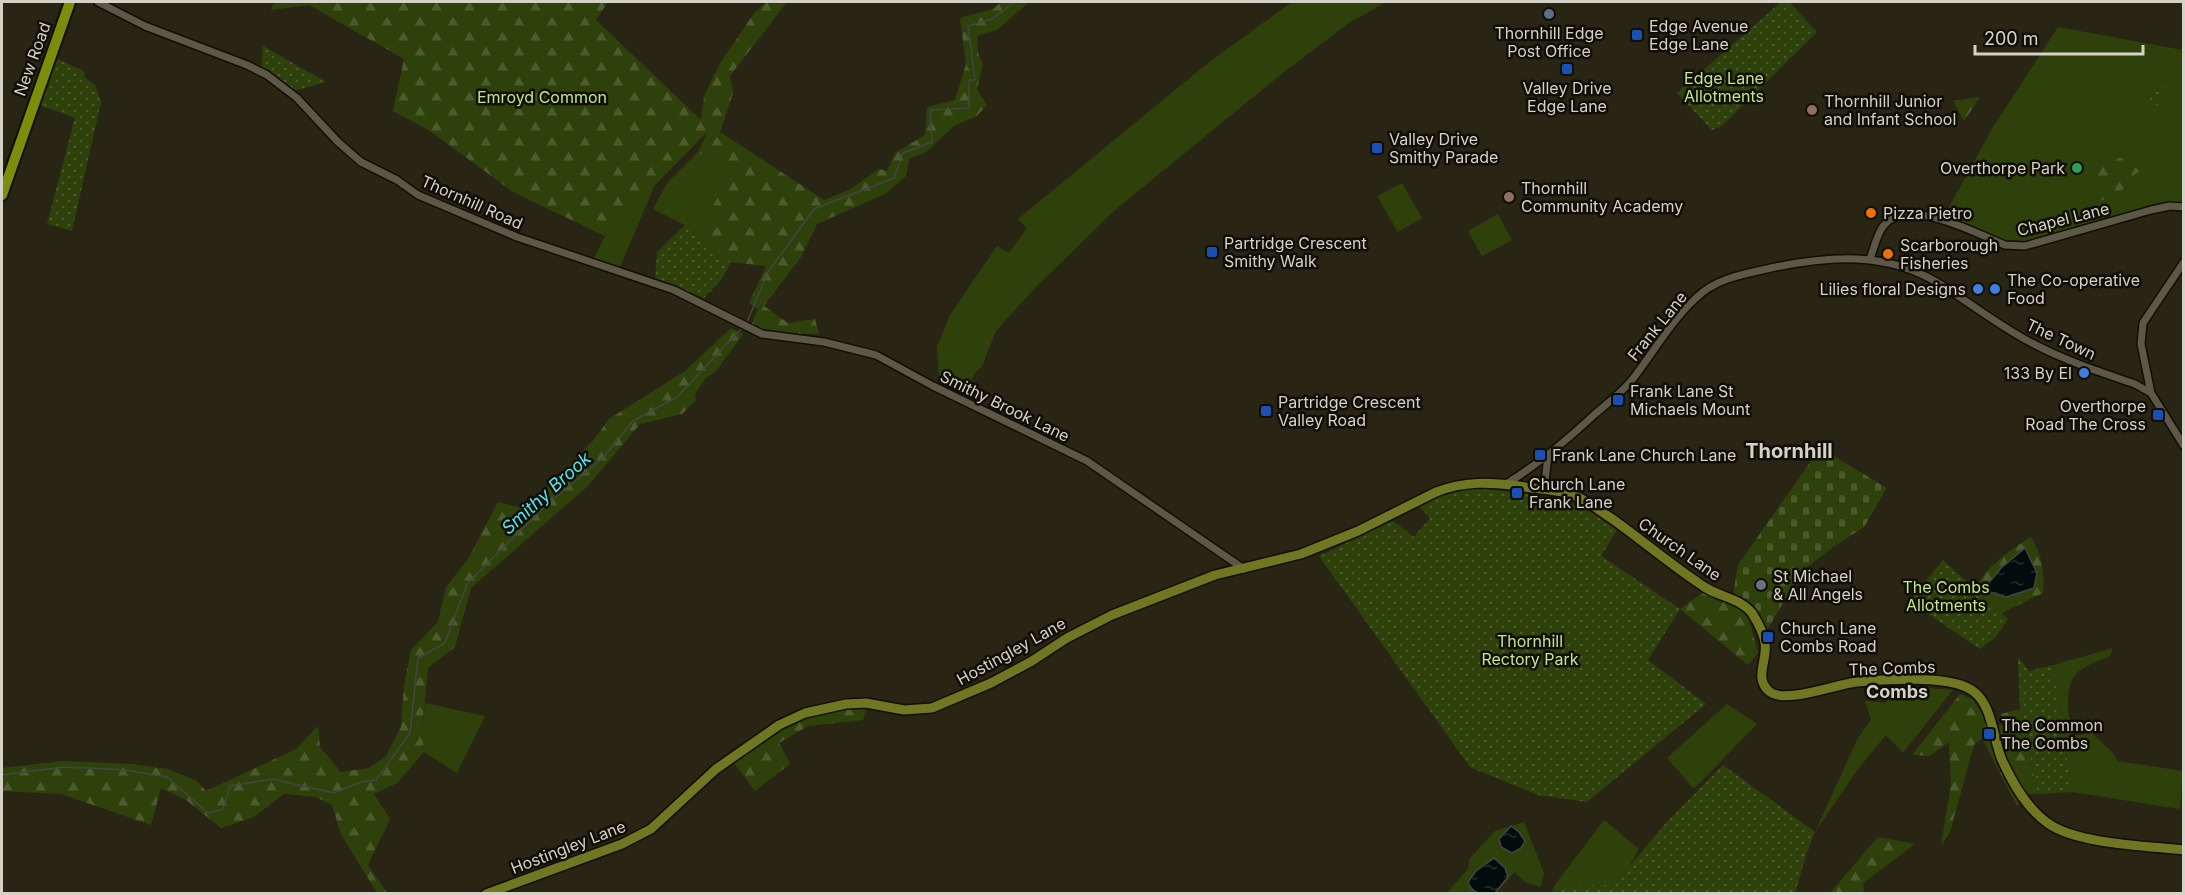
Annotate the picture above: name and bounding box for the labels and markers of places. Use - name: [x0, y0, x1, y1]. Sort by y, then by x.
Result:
- marker: Thornhill Edge Post Office: [1542, 7, 1556, 21]
- place label: Edge Avenue Edge Lane: [1649, 16, 1748, 54]
- place label: Thornhill Edge Post Office: [1494, 23, 1604, 61]
- marker: Edge Avenue Edge Lane: [1630, 28, 1644, 42]
- marker: Valley Drive Edge Lane: [1560, 62, 1574, 76]
- place label: Valley Drive Edge Lane: [1522, 78, 1612, 116]
- place label: Thornhill Junior and Infant School: [1824, 91, 1956, 129]
- marker: Thornhill Junior and Infant School: [1805, 103, 1819, 117]
- place label: Valley Drive Smithy Parade: [1389, 129, 1498, 167]
- marker: Valley Drive Smithy Parade: [1370, 141, 1384, 155]
- place label: Overthorpe Park: [1940, 158, 2065, 178]
- marker: Overthorpe Park: [2070, 161, 2084, 175]
- place label: Thornhill Community Academy: [1521, 178, 1683, 216]
- marker: Thornhill Community Academy: [1502, 190, 1516, 204]
- place label: Pizza Pietro: [1883, 203, 1972, 223]
- marker: Pizza Pietro: [1864, 206, 1878, 220]
- place label: Partridge Crescent Smithy Walk: [1224, 233, 1367, 271]
- place label: Scarborough Fisheries: [1900, 235, 1998, 273]
- marker: Partridge Crescent Smithy Walk: [1205, 245, 1219, 259]
- marker: Scarborough Fisheries: [1881, 247, 1895, 261]
- place label: The Co-operative Food: [2007, 270, 2140, 308]
- place label: Lilies floral Designs: [1819, 279, 1966, 299]
- marker: Lilies floral Designs: [1971, 282, 1985, 296]
- marker: The Co-operative Food: [1988, 282, 2002, 296]
- place label: 133 By El: [2004, 363, 2072, 383]
- marker: 133 By El: [2077, 366, 2091, 380]
- place label: Frank Lane St Michaels Mount: [1630, 381, 1750, 419]
- place label: Partridge Crescent Valley Road: [1278, 392, 1421, 430]
- marker: Frank Lane St Michaels Mount: [1611, 393, 1625, 407]
- place label: Overthorpe Road The Cross: [2025, 396, 2146, 434]
- marker: Partridge Crescent Valley Road: [1259, 404, 1273, 418]
- marker: Overthorpe Road The Cross: [2151, 408, 2165, 422]
- place label: Frank Lane Church Lane: [1552, 445, 1736, 465]
- marker: Frank Lane Church Lane: [1533, 448, 1547, 462]
- place label: Church Lane Frank Lane: [1529, 474, 1625, 512]
- marker: Church Lane Frank Lane: [1510, 486, 1524, 500]
- place label: St Michael & All Angels: [1773, 566, 1863, 604]
- marker: St Michael & All Angels: [1754, 578, 1768, 592]
- place label: Church Lane Combs Road: [1780, 618, 1877, 656]
- marker: Church Lane Combs Road: [1761, 630, 1775, 644]
- place label: The Common The Combs: [2001, 715, 2103, 753]
- marker: The Common The Combs: [1982, 727, 1996, 741]

